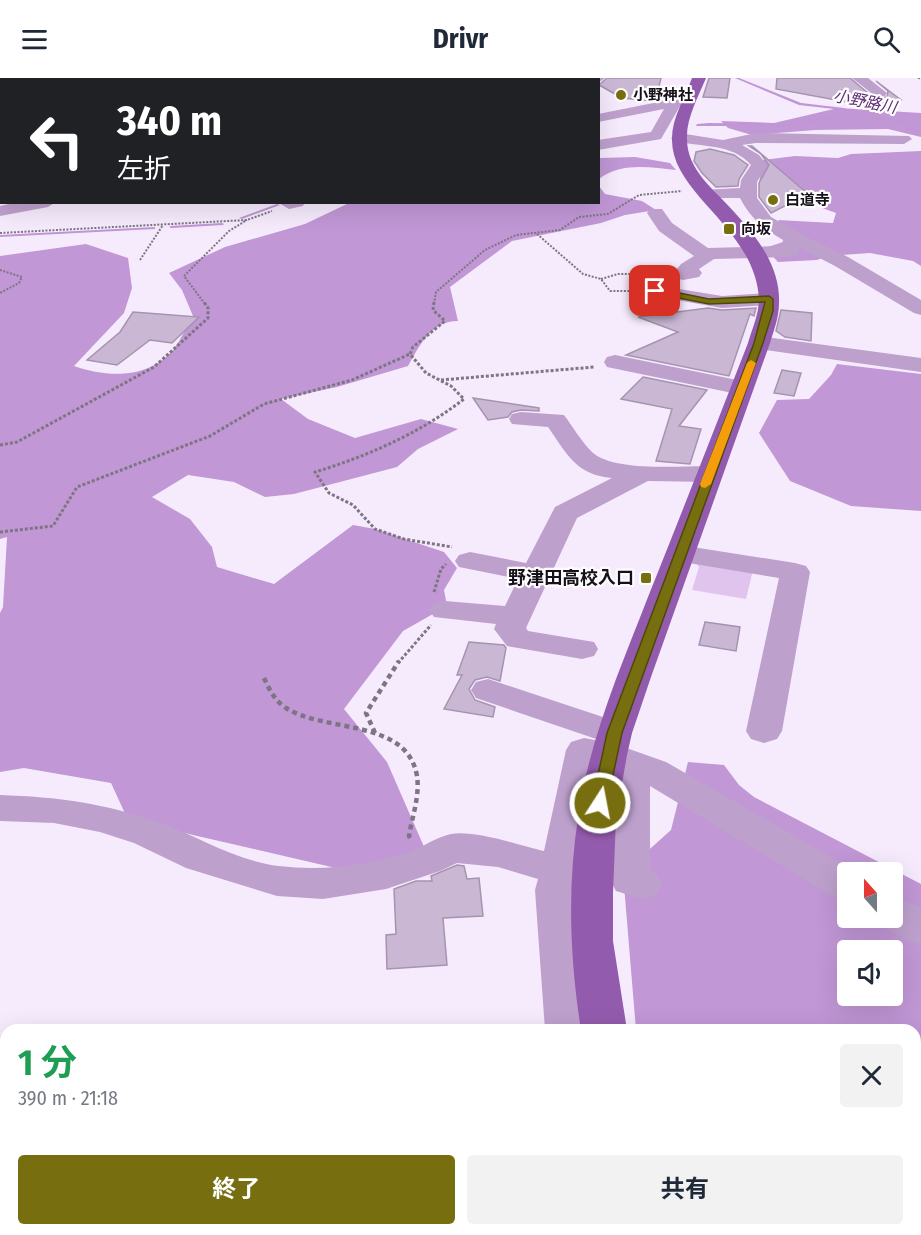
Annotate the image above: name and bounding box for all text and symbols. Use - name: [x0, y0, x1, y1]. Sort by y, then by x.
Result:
- icon: menu: [18, 23, 51, 56]
- text: Drivr: [433, 23, 488, 55]
- icon: search: [870, 23, 903, 56]
- place label: 小野神社: [633, 86, 693, 104]
- water label: 小野路川: [832, 86, 900, 117]
- marker: 小野神社: [614, 88, 628, 102]
- text: 340 m: [117, 96, 222, 146]
- icon: left: [18, 102, 96, 180]
- text: 左折: [117, 153, 171, 185]
- place label: 白道寺: [785, 191, 830, 209]
- marker: 白道寺: [766, 193, 780, 207]
- place label: 向坂: [741, 220, 771, 238]
- marker: 向坂: [722, 222, 736, 236]
- pin: [629, 265, 680, 316]
- icon: arrive: [638, 274, 671, 307]
- place label: 野津田高校入口: [508, 567, 634, 589]
- marker: 野津田高校入口: [639, 571, 653, 585]
- position arrow: [568, 771, 632, 835]
- north arrow: [837, 862, 903, 928]
- map controls: [837, 862, 903, 1006]
- button: sound: [837, 940, 903, 1006]
- text: 1 分: [18, 1041, 77, 1085]
- button: close: [840, 1044, 903, 1107]
- text: 390 m · 21:18: [18, 1086, 118, 1110]
- button: 終了: [18, 1155, 455, 1224]
- button: 共有: [467, 1155, 903, 1224]

